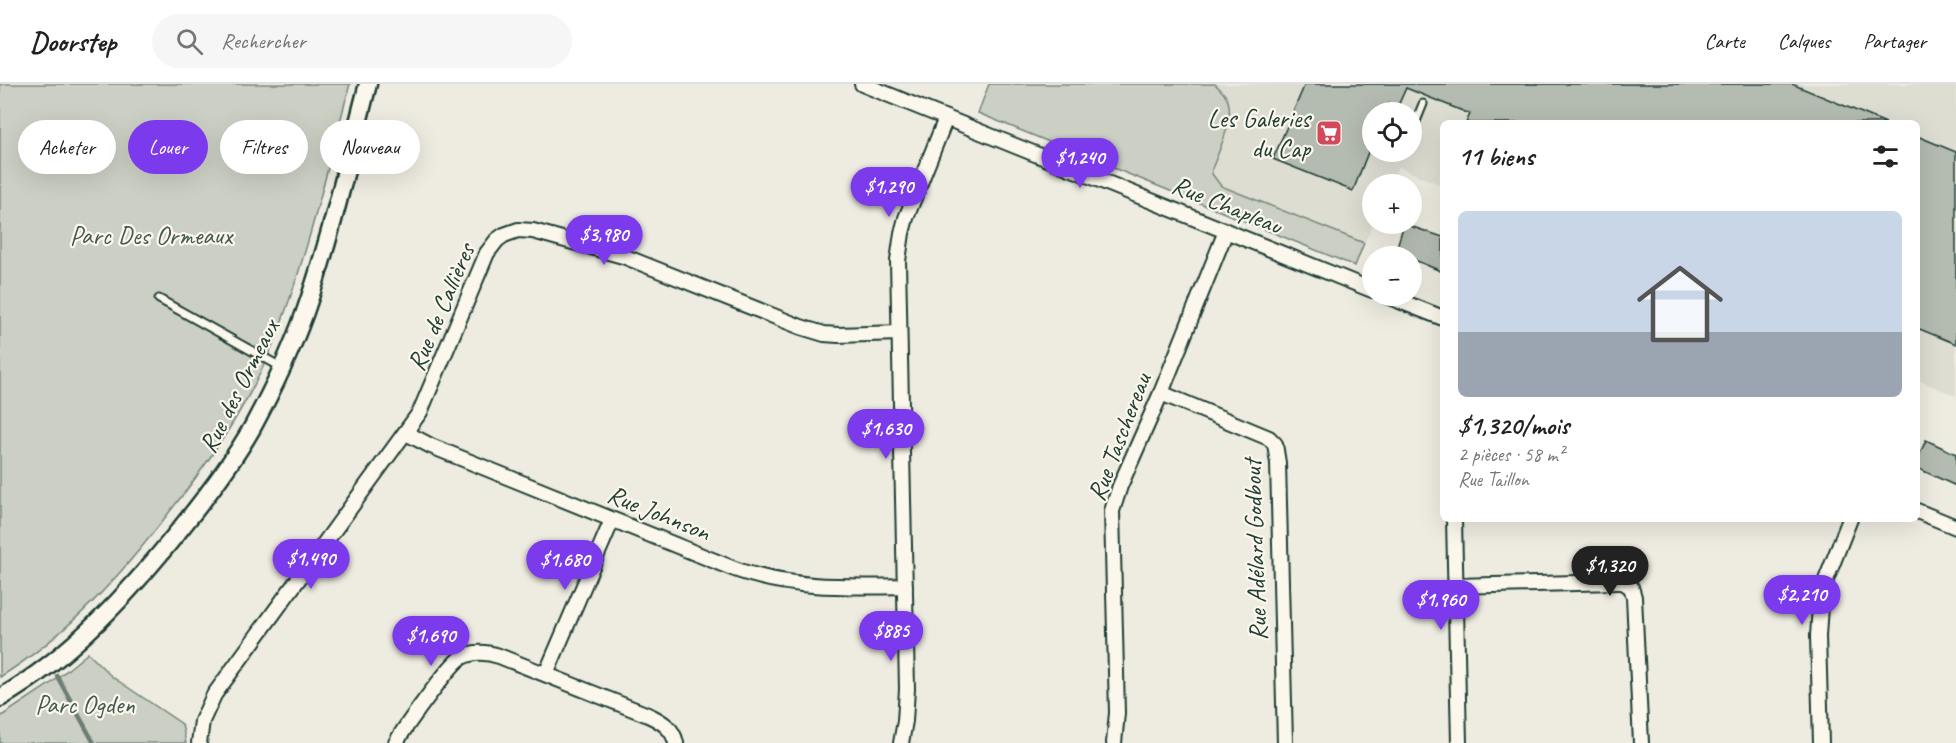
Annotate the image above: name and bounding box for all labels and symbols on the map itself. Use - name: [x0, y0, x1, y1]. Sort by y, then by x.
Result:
- place label: Les Galeries du Cap: [1208, 102, 1312, 165]
- supermarket icon: Les Galeries du Cap: [1314, 118, 1344, 148]
- pin: $1,240: [1031, 138, 1129, 189]
- pin: $1,290: [840, 167, 938, 218]
- street label: Rue Chapleau: [1167, 168, 1288, 242]
- pin: $3,980: [555, 215, 653, 266]
- park label: Parc Des Ormeaux: [70, 219, 234, 252]
- street label: Rue de Callières: [399, 236, 483, 376]
- street label: Rue des Ormeaux: [191, 312, 288, 458]
- street label: Rue Taschereau: [1080, 367, 1159, 505]
- pin: $1,630: [837, 409, 935, 460]
- street label: Rue Adélard Godbout: [1235, 455, 1275, 641]
- street label: Rue Johnson: [603, 477, 717, 549]
- pin: $1,490: [262, 539, 360, 590]
- pin: $1,680: [516, 540, 614, 591]
- pin: $1,320: [1561, 546, 1659, 597]
- pin: $2,210: [1753, 575, 1851, 626]
- pin: $1,960: [1392, 580, 1490, 631]
- pin: $885: [855, 611, 927, 662]
- pin: $1,690: [382, 616, 480, 667]
- park label: Parc Ogden: [35, 688, 135, 721]

